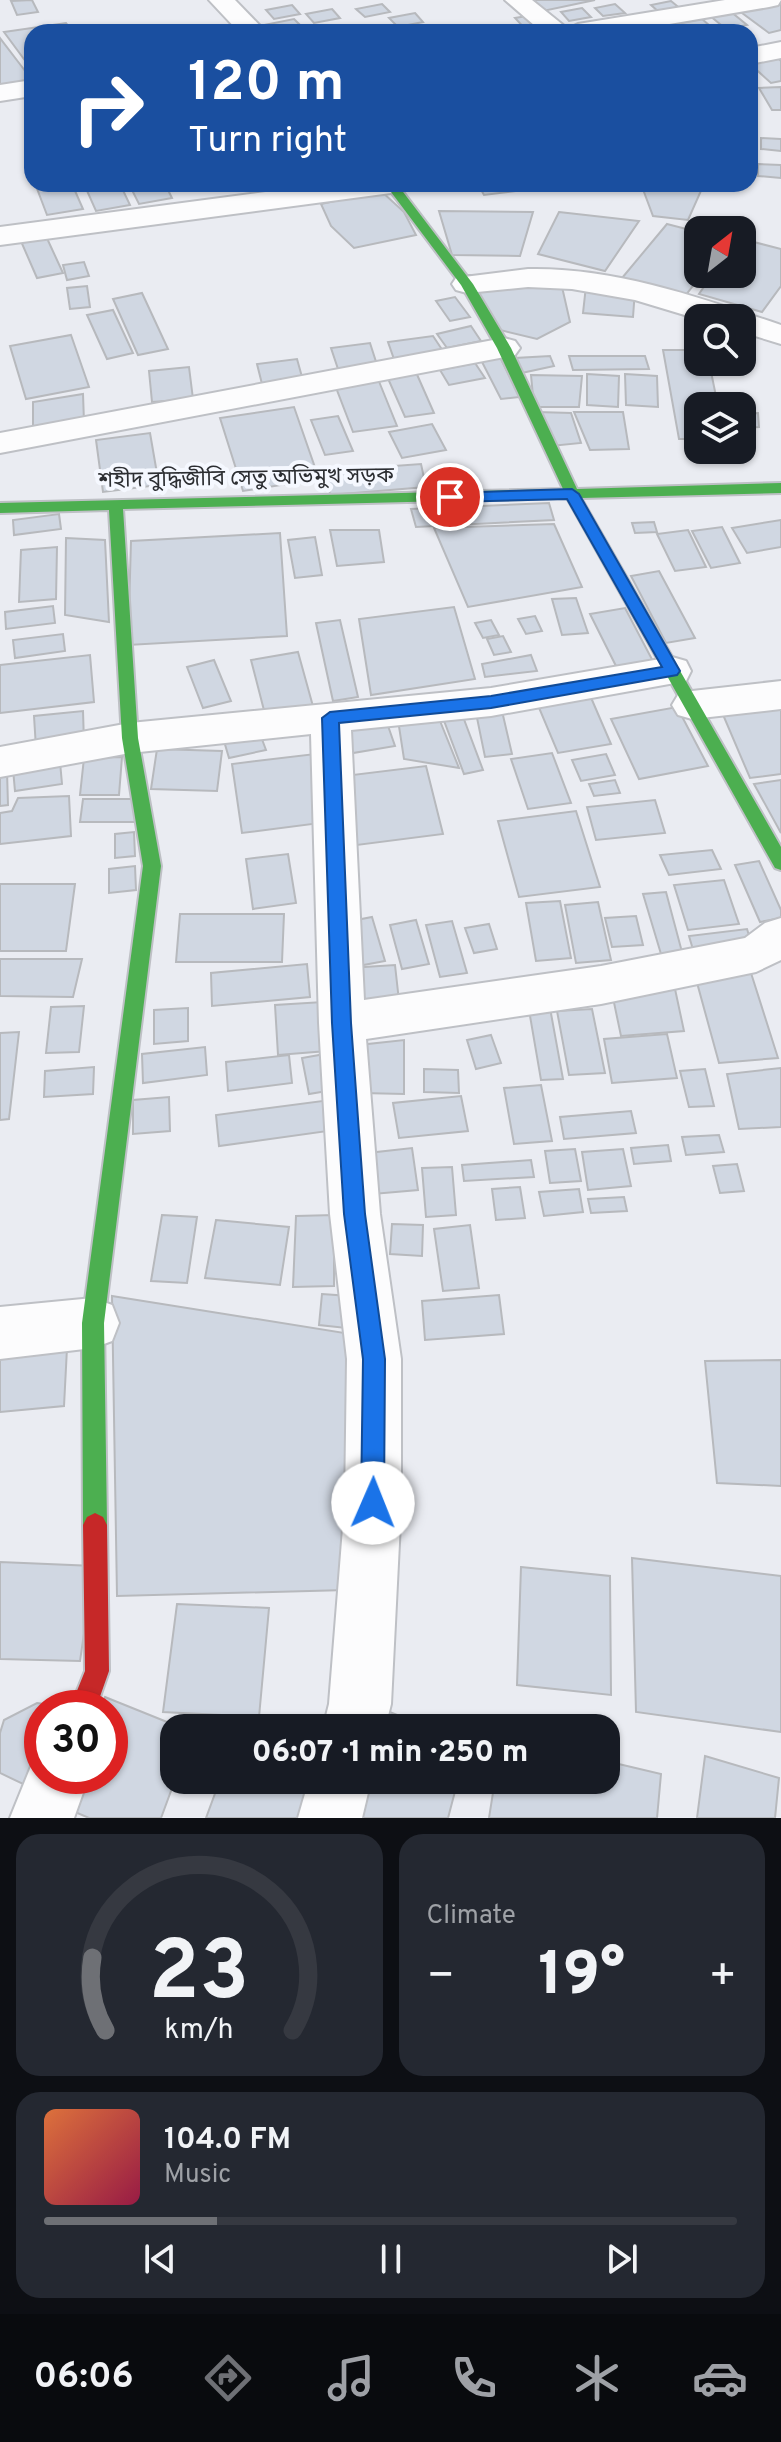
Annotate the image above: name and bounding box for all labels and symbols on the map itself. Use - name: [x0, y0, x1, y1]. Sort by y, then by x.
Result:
- north arrow: [684, 216, 756, 288]
- street label: শহীদ বুদ্ধিজীবি সেতু অভিমুখ সড়ক: [97, 462, 394, 495]
- pin: [416, 463, 484, 531]
- position arrow: [331, 1461, 415, 1545]
- speed limit sign: 30: [24, 1690, 128, 1794]

